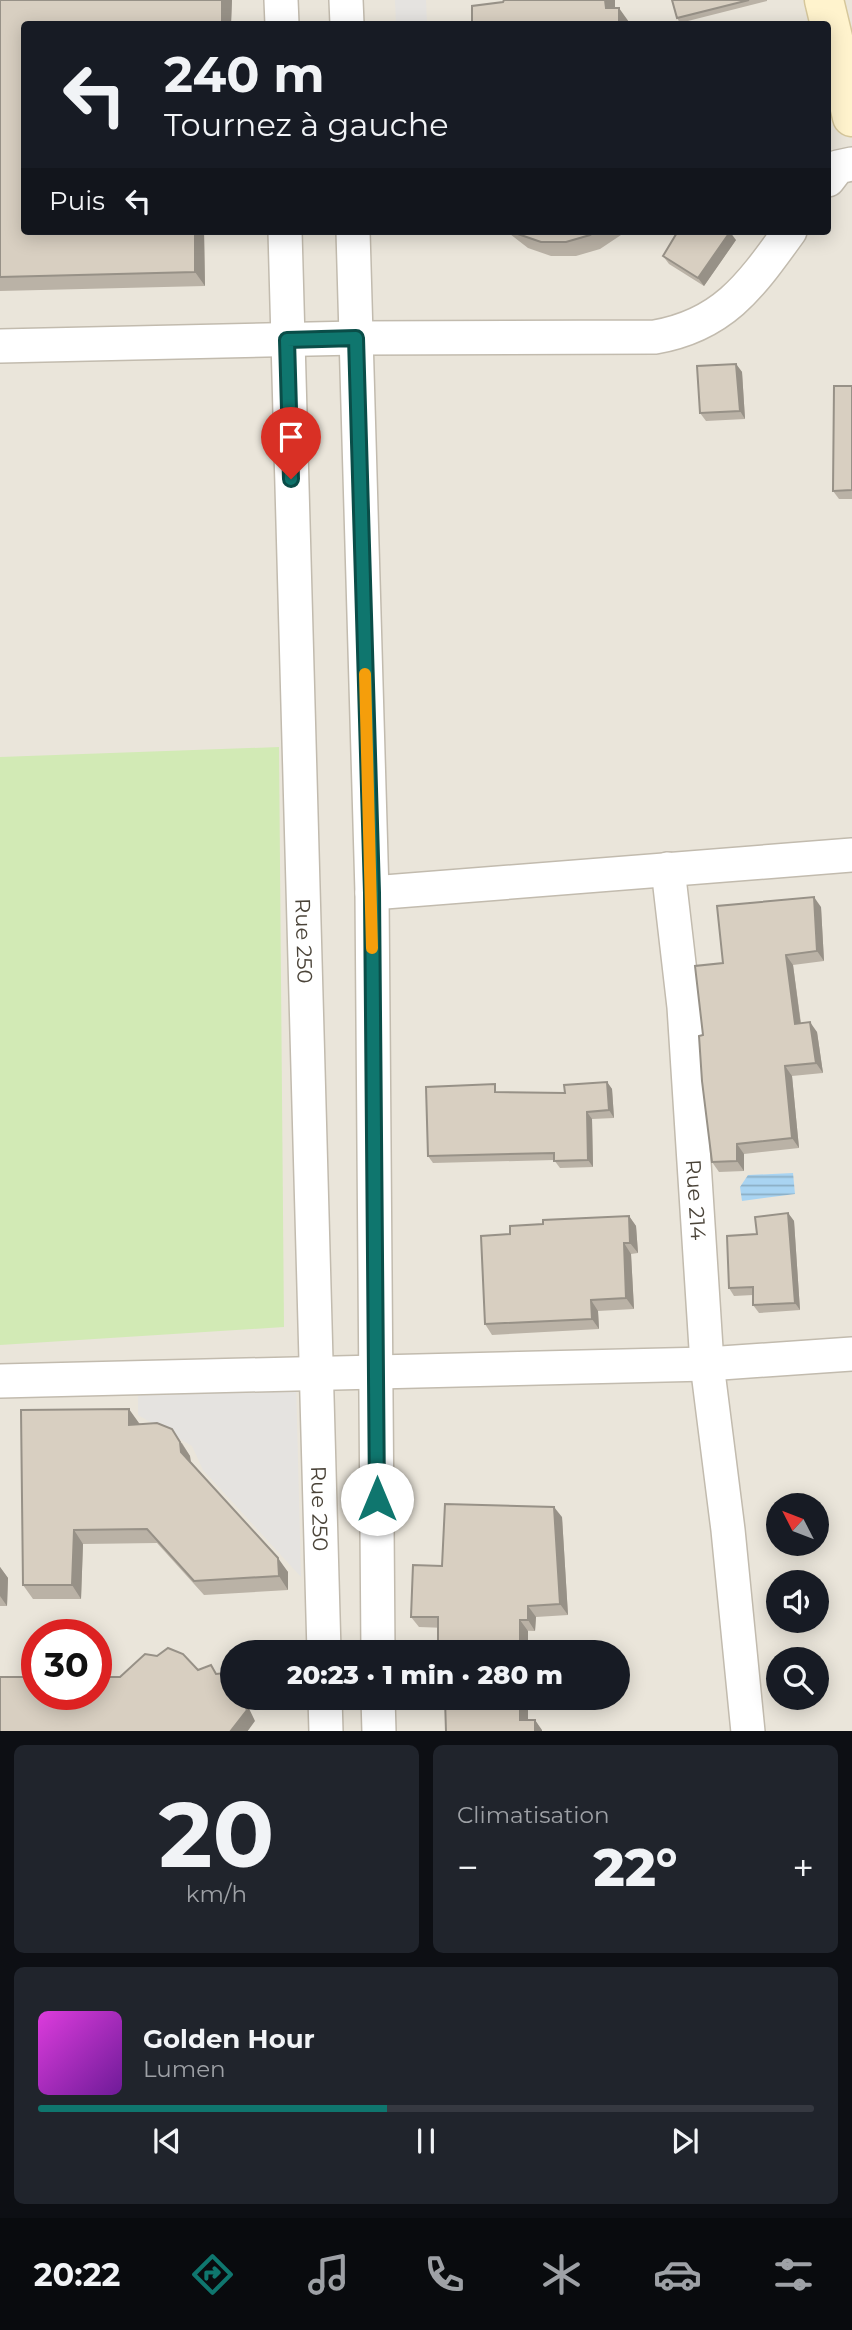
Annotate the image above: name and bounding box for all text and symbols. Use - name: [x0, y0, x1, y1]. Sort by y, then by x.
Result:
- text: 240 m: [164, 45, 325, 104]
- icon: left: [49, 49, 140, 140]
- text: Tournez à gauche: [164, 105, 449, 144]
- icon: left: [119, 182, 157, 220]
- text: Puis: [49, 185, 105, 217]
- pin: [261, 407, 321, 479]
- icon: arrive: [272, 418, 310, 456]
- street label: Rue 250: [291, 898, 318, 984]
- street label: Rue 214: [681, 1158, 711, 1241]
- position arrow: [340, 1462, 414, 1536]
- street label: Rue 250: [306, 1466, 334, 1551]
- north arrow: [766, 1493, 830, 1556]
- map controls: [766, 1493, 829, 1710]
- button: sound: [766, 1570, 829, 1633]
- speed limit sign: 30: [21, 1619, 112, 1710]
- button: search: [766, 1647, 829, 1710]
- text: 20:23 · 1 min · 280 m: [287, 1659, 563, 1691]
- text: 20: [159, 1779, 274, 1890]
- text: Climatisation: [457, 1801, 609, 1829]
- text: 22°: [594, 1836, 677, 1899]
- text: −: [457, 1844, 479, 1891]
- text: +: [792, 1844, 814, 1891]
- text: km/h: [186, 1880, 247, 1908]
- text: Golden Hour: [143, 2023, 315, 2055]
- text: Lumen: [143, 2055, 226, 2083]
- icon: previous: [148, 2122, 186, 2160]
- icon: pause: [407, 2122, 445, 2160]
- icon: next: [666, 2122, 704, 2160]
- icon: directions: [188, 2250, 237, 2299]
- icon: music: [304, 2250, 353, 2299]
- icon: phone: [420, 2250, 469, 2299]
- icon: climate: [537, 2250, 586, 2299]
- icon: car: [653, 2250, 702, 2299]
- icon: filters: [769, 2250, 818, 2299]
- text: 20:22: [34, 2255, 120, 2294]

